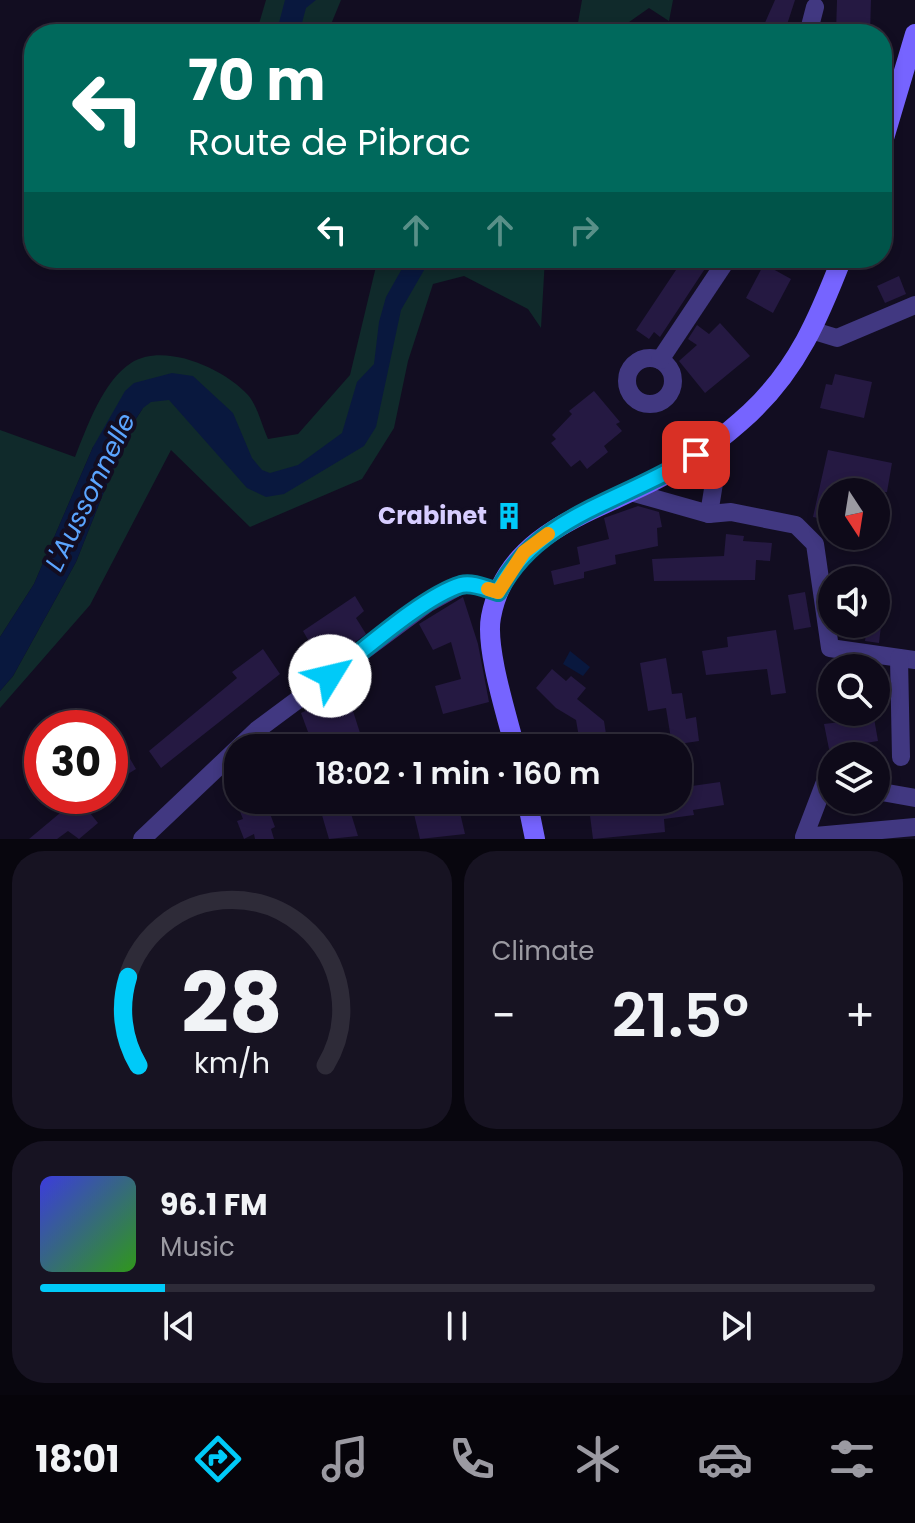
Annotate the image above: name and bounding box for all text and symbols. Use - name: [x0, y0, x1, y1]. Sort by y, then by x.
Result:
- text: 70 m: [188, 41, 326, 120]
- icon: left: [56, 56, 160, 160]
- text: Route de Pibrac: [188, 117, 471, 168]
- icon: left: [310, 208, 354, 252]
- icon: ahead: [394, 208, 438, 252]
- icon: ahead: [478, 208, 522, 252]
- icon: right: [562, 208, 606, 252]
- water label: L'Aussonnelle: [36, 407, 144, 577]
- pin: [662, 421, 730, 489]
- icon: arrive: [674, 433, 718, 477]
- north arrow: [818, 478, 890, 550]
- map controls: [818, 478, 890, 814]
- place label: Crabinet: [378, 499, 487, 532]
- building icon: Crabinet: [494, 501, 524, 531]
- button: sound: [818, 566, 890, 638]
- position arrow: [288, 634, 372, 718]
- button: search: [818, 654, 890, 726]
- speed limit sign: 30: [24, 710, 128, 814]
- button: layers: [818, 742, 890, 814]
- text: 18:02 · 1 min · 160 m: [315, 752, 601, 795]
- text: Climate: [492, 933, 594, 969]
- text: 28: [181, 945, 282, 1061]
- text: 21.5°: [612, 974, 749, 1058]
- text: −: [492, 985, 516, 1046]
- text: +: [845, 985, 875, 1046]
- text: km/h: [194, 1043, 270, 1083]
- text: 96.1 FM: [160, 1183, 268, 1226]
- text: Music: [160, 1229, 235, 1265]
- icon: previous: [157, 1304, 201, 1348]
- icon: pause: [435, 1304, 479, 1348]
- icon: next: [714, 1304, 758, 1348]
- icon: directions: [190, 1431, 246, 1487]
- icon: music: [317, 1431, 373, 1487]
- icon: phone: [444, 1431, 500, 1487]
- icon: climate: [570, 1431, 626, 1487]
- icon: car: [697, 1431, 753, 1487]
- icon: filters: [824, 1431, 880, 1487]
- text: 18:01: [35, 1434, 119, 1485]

